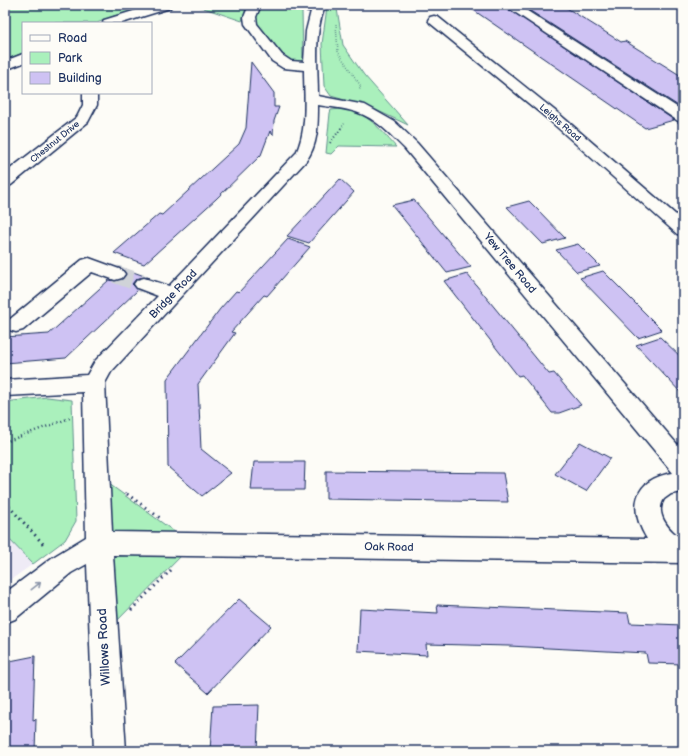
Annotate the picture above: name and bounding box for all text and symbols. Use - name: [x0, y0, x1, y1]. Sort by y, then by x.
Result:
- legend: [22, 22, 152, 94]
- text: Road: [58, 31, 87, 46]
- text: Park: [58, 51, 82, 66]
- text: Building: [58, 71, 102, 86]
- street label: Leighs Road: [537, 102, 583, 144]
- street label: Chestnut Drive: [28, 118, 82, 165]
- street label: Yew Tree Road: [480, 230, 539, 296]
- street label: Bridge Road: [146, 267, 200, 321]
- street label: Oak Road: [364, 540, 414, 554]
- one-way arrow: [30, 581, 41, 590]
- street label: Willows Road: [94, 608, 114, 686]

